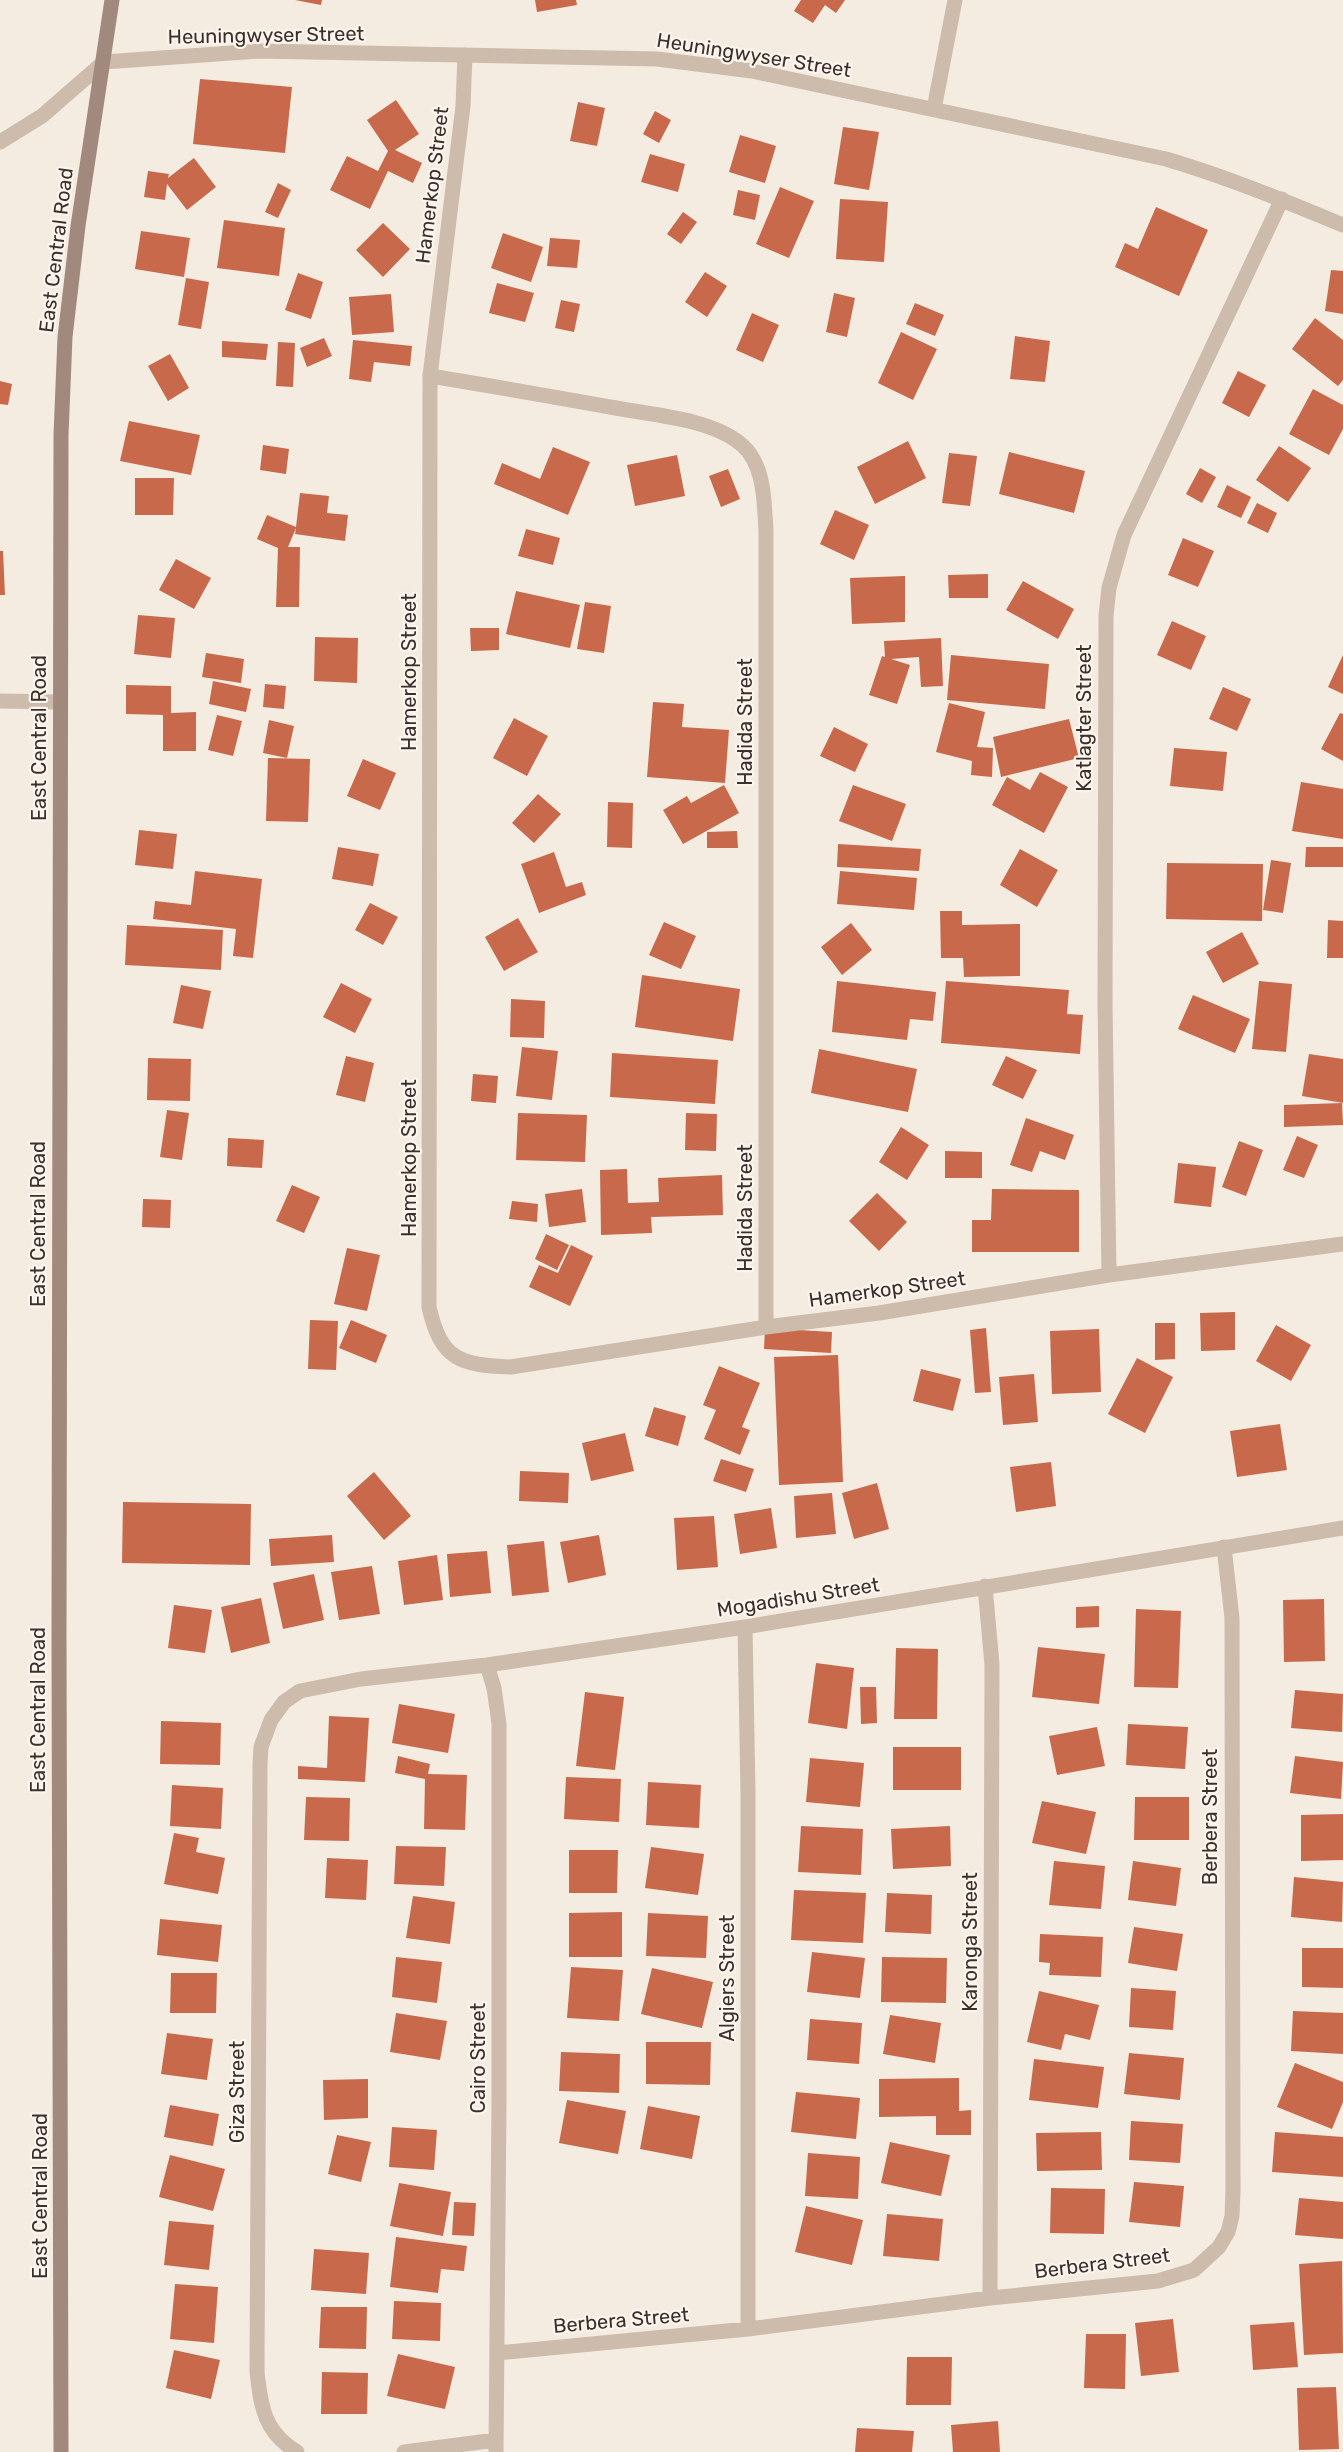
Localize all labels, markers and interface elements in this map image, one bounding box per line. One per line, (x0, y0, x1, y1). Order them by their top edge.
street label: Heuningwyser Street (168, 21, 365, 49)
street label: Heuningwyser Street (655, 28, 853, 82)
street label: Hamerkop Street (410, 105, 454, 265)
street label: East Central Road (34, 166, 78, 334)
street label: Hamerkop Street (397, 593, 421, 751)
street label: Katlagter Street (1072, 644, 1096, 792)
street label: East Central Road (27, 655, 51, 821)
street label: Hadida Street (733, 658, 757, 786)
street label: Hamerkop Street (397, 1079, 421, 1237)
street label: East Central Road (26, 1141, 50, 1307)
street label: Hadida Street (733, 1144, 757, 1272)
street label: Hamerkop Street (807, 1266, 967, 1312)
street label: Mogadishu Street (715, 1572, 881, 1622)
street label: East Central Road (26, 1627, 50, 1793)
street label: Berbera Street (1198, 1749, 1222, 1885)
street label: Karonga Street (958, 1872, 982, 2012)
street label: Algiers Street (715, 1914, 739, 2041)
street label: Cairo Street (466, 2002, 490, 2113)
street label: Giza Street (225, 2041, 249, 2143)
street label: East Central Road (28, 2113, 52, 2279)
street label: Berbera Street (1033, 2243, 1171, 2283)
street label: Berbera Street (552, 2302, 690, 2338)

